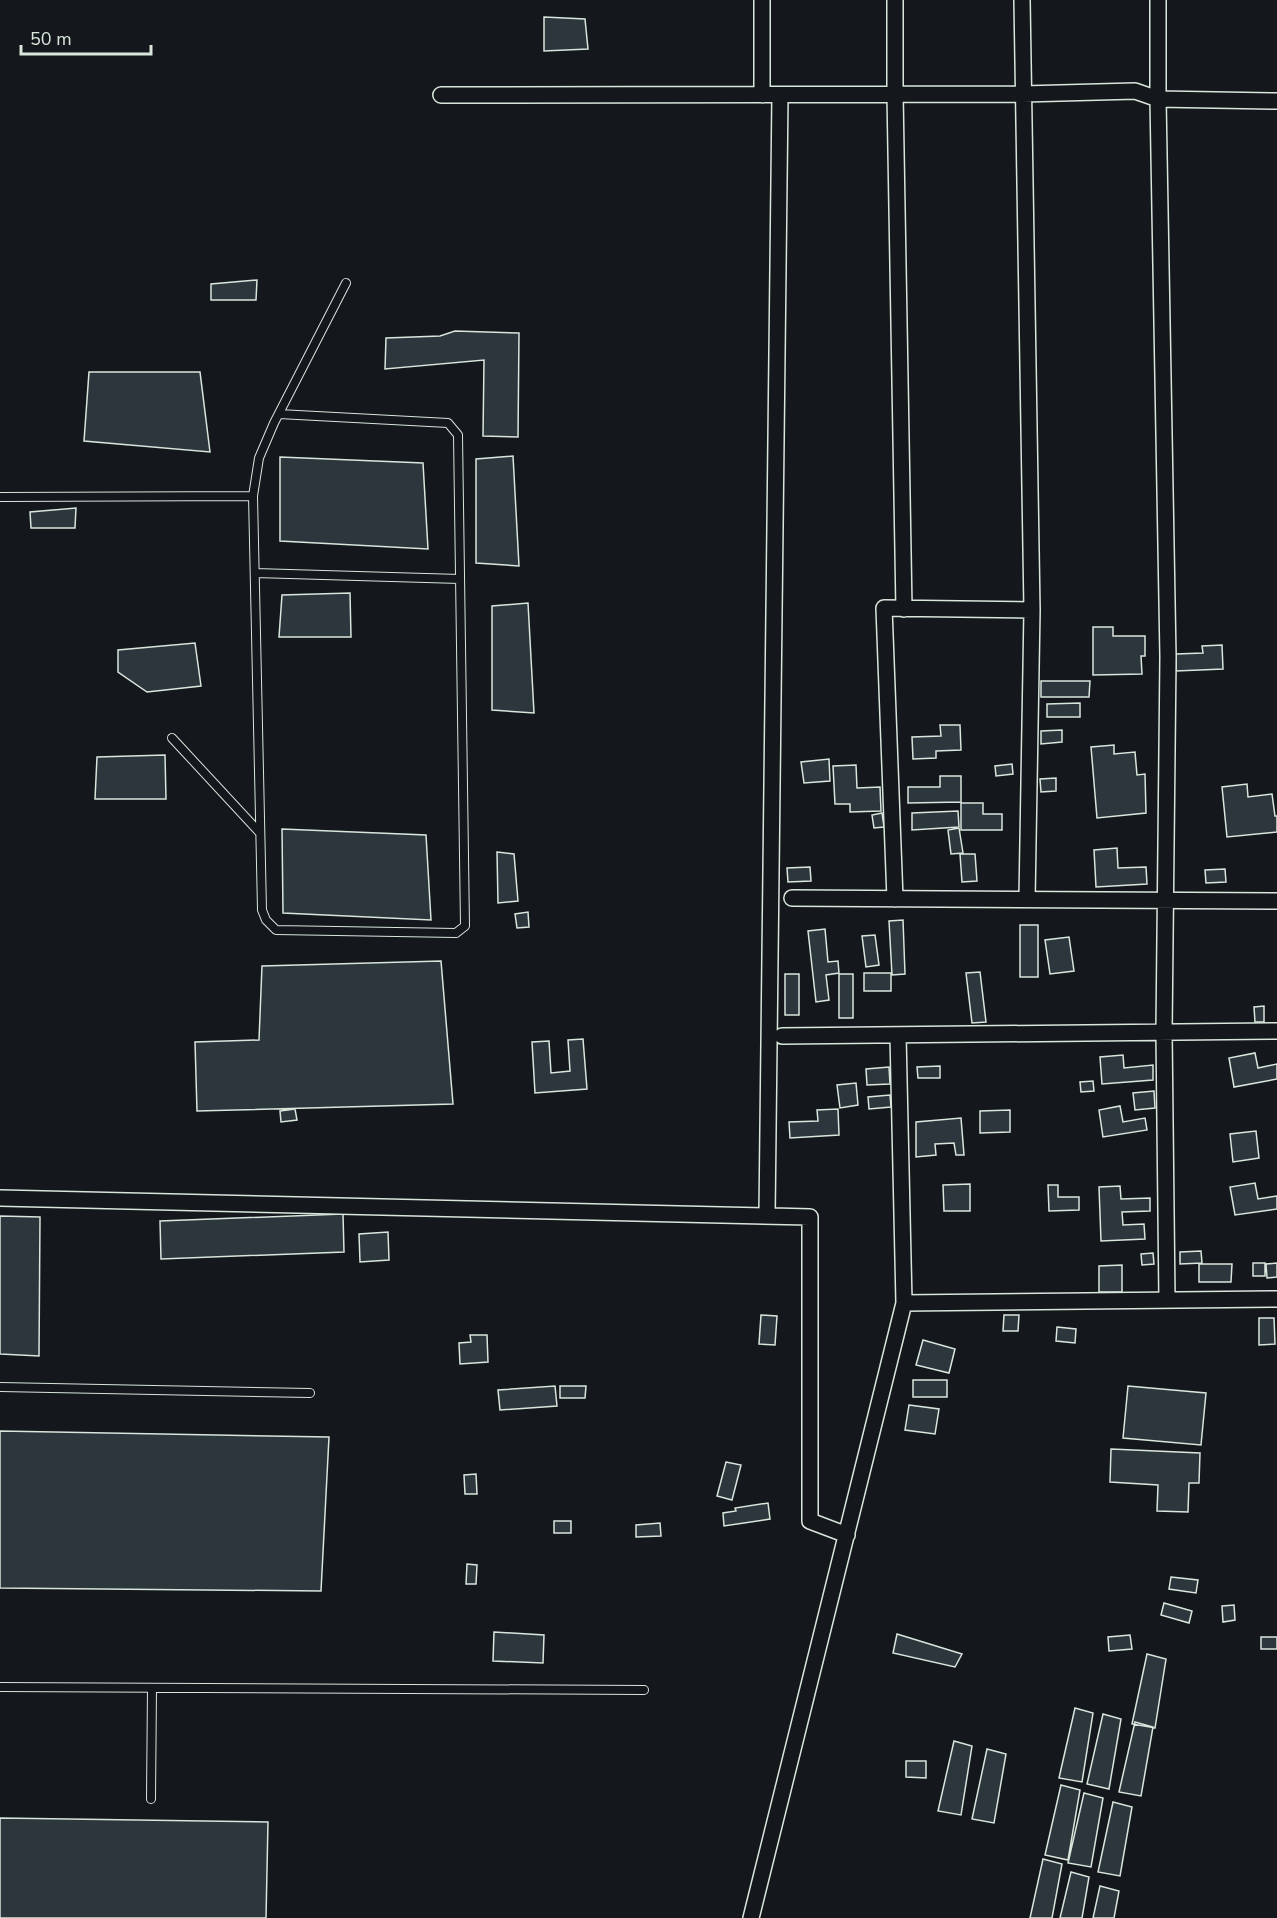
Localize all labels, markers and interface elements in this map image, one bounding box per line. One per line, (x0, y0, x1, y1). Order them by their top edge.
scale bar (21, 18, 152, 56)
text: 50 m (30, 27, 72, 51)

